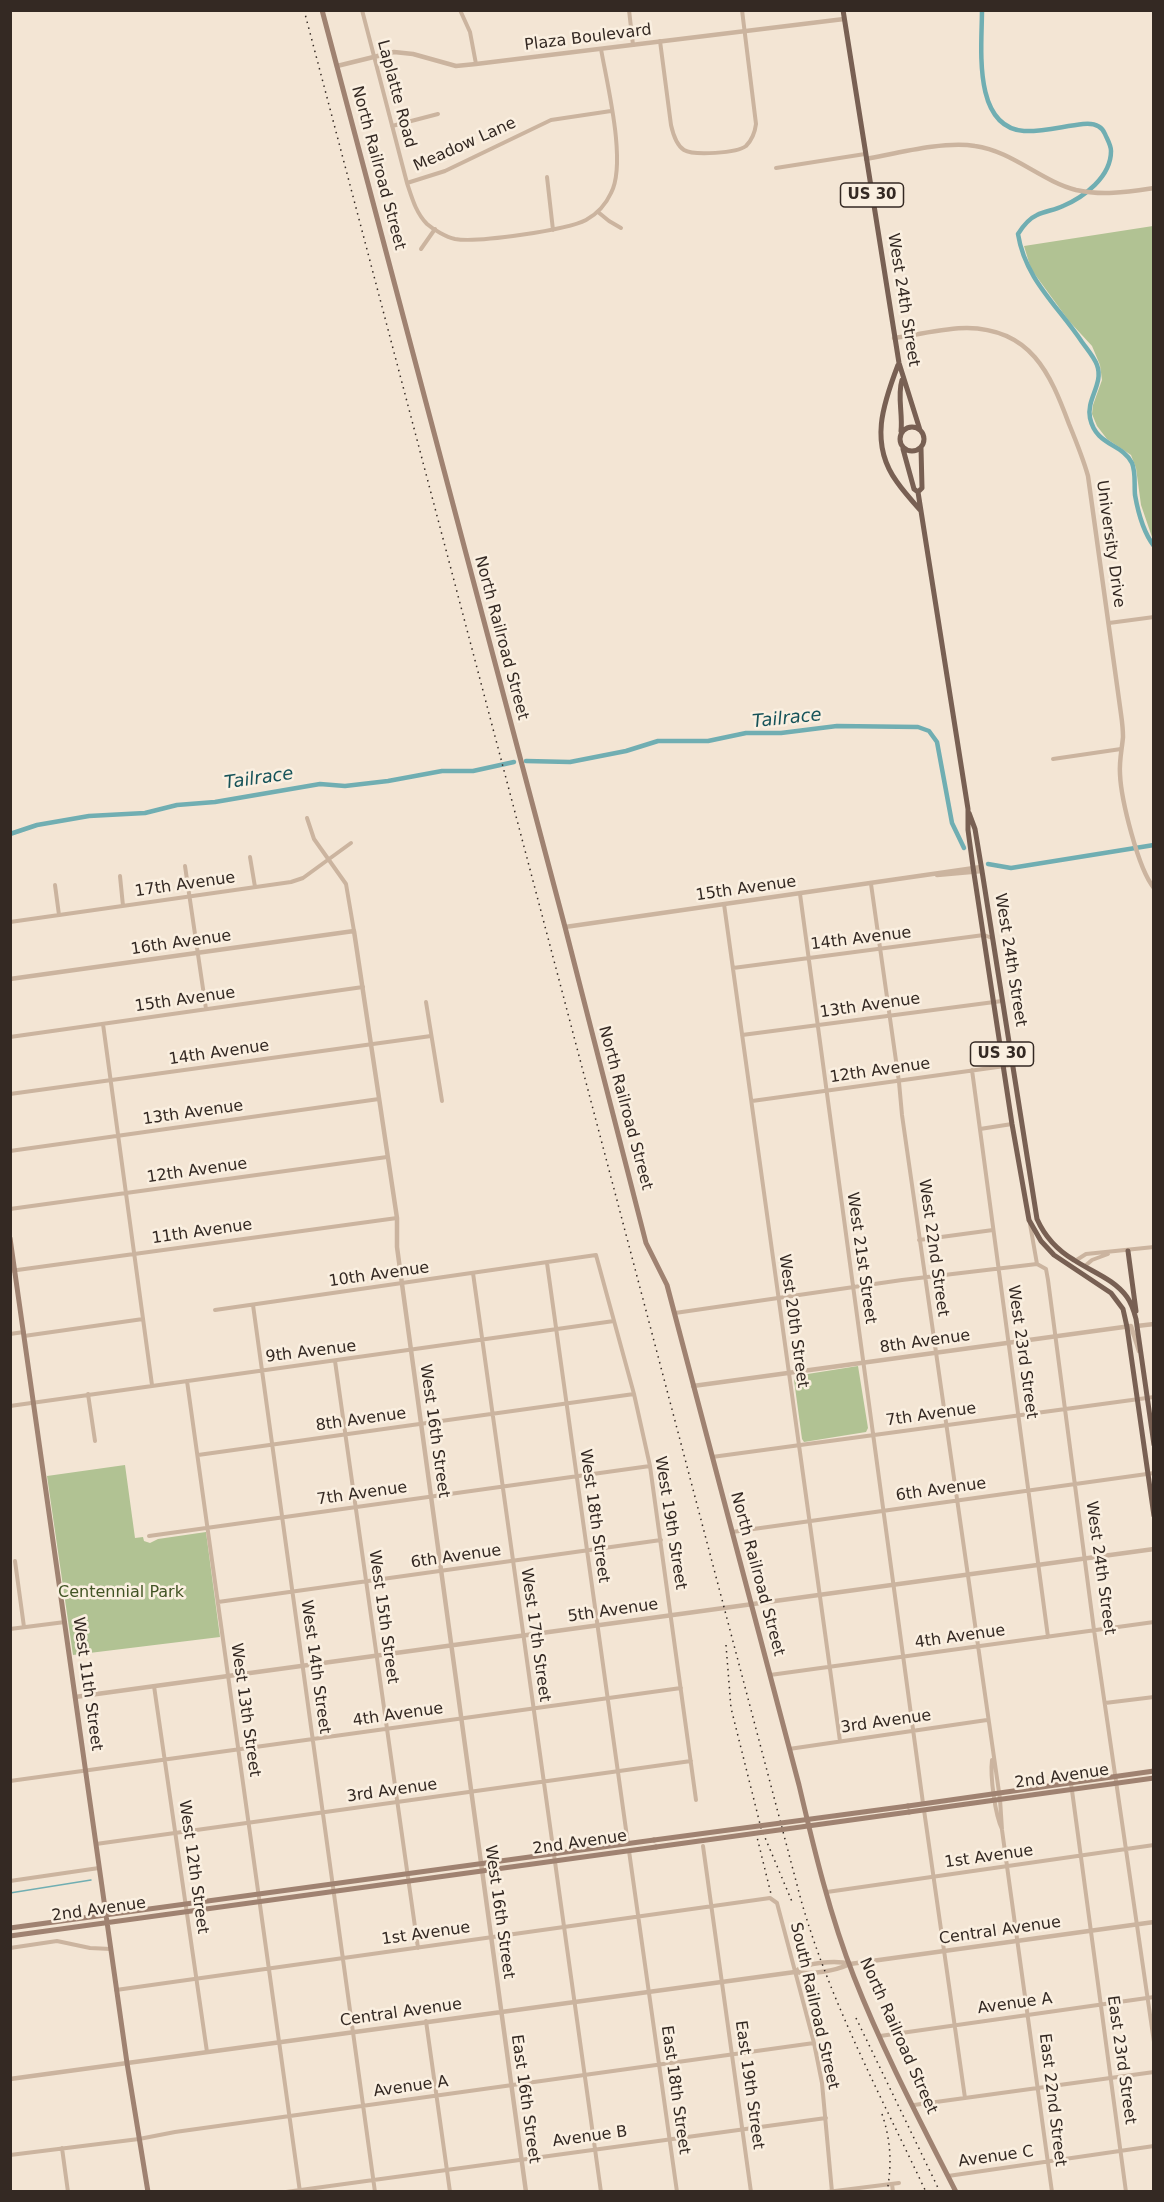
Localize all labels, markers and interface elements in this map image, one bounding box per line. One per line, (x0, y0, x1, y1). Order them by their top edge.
street label: Plaza Boulevard (523, 21, 653, 55)
street label: Laplatte Road (372, 38, 420, 150)
street label: North Railroad Street (347, 84, 409, 252)
street label: Meadow Lane (411, 114, 519, 176)
road number: US 30 (840, 183, 904, 207)
street label: West 24th Street (883, 232, 923, 368)
street label: University Drive (1092, 479, 1128, 609)
street label: North Railroad Street (470, 554, 532, 722)
water label: Tailrace (751, 705, 823, 733)
water label: Tailrace (223, 763, 295, 795)
street label: 17th Avenue (134, 868, 236, 902)
street label: 15th Avenue (695, 872, 797, 906)
street label: West 24th Street (990, 892, 1030, 1028)
street label: 14th Avenue (810, 923, 912, 955)
street label: 16th Avenue (130, 926, 232, 960)
street label: 15th Avenue (134, 983, 236, 1017)
street label: 13th Avenue (819, 989, 921, 1023)
street label: North Railroad Street (594, 1024, 656, 1192)
street label: 14th Avenue (168, 1036, 270, 1070)
road number: US 30 (970, 1042, 1034, 1066)
street label: 12th Avenue (829, 1054, 931, 1088)
street label: 13th Avenue (142, 1096, 244, 1130)
street label: 12th Avenue (146, 1154, 248, 1188)
street label: West 22nd Street (914, 1178, 952, 1318)
street label: West 21st Street (842, 1191, 880, 1325)
street label: 11th Avenue (151, 1215, 253, 1249)
street label: West 20th Street (774, 1253, 812, 1389)
street label: 10th Avenue (328, 1258, 430, 1292)
street label: West 23rd Street (1003, 1284, 1041, 1420)
street label: 8th Avenue (879, 1326, 971, 1358)
street label: 9th Avenue (265, 1337, 357, 1367)
street label: West 16th Street (415, 1363, 453, 1499)
street label: 7th Avenue (885, 1399, 977, 1431)
street label: 8th Avenue (315, 1404, 407, 1436)
street label: West 18th Street (575, 1448, 613, 1584)
street label: West 19th Street (650, 1455, 690, 1591)
street label: 6th Avenue (895, 1474, 987, 1506)
street label: 7th Avenue (316, 1478, 408, 1510)
street label: North Railroad Street (726, 1490, 788, 1658)
street label: West 24th Street (1081, 1500, 1119, 1636)
street label: 6th Avenue (410, 1541, 502, 1573)
street label: West 15th Street (364, 1549, 402, 1685)
street label: West 17th Street (516, 1567, 554, 1703)
park label: Centennial Park (58, 1583, 184, 1603)
street label: 5th Avenue (567, 1595, 659, 1627)
street label: West 14th Street (296, 1599, 334, 1735)
street label: West 11th Street (68, 1616, 106, 1752)
street label: 4th Avenue (914, 1621, 1006, 1653)
street label: West 13th Street (226, 1642, 264, 1778)
street label: 4th Avenue (352, 1699, 444, 1731)
street label: 3rd Avenue (840, 1706, 932, 1738)
street label: 2nd Avenue (1014, 1761, 1110, 1793)
street label: 3rd Avenue (346, 1775, 438, 1807)
street label: West 12th Street (174, 1799, 212, 1935)
street label: 2nd Avenue (532, 1827, 628, 1859)
street label: 1st Avenue (943, 1841, 1035, 1873)
street label: West 16th Street (480, 1844, 518, 1980)
street label: 2nd Avenue (51, 1894, 147, 1926)
street label: Central Avenue (938, 1913, 1062, 1949)
street label: 1st Avenue (380, 1918, 472, 1950)
street label: South Railroad Street (785, 1921, 843, 2091)
street label: North Railroad Street (855, 1955, 941, 2117)
street label: Avenue A (976, 1989, 1054, 2019)
street label: East 23rd Street (1102, 1994, 1140, 2126)
street label: Central Avenue (339, 1995, 463, 2031)
street label: East 19th Street (730, 2019, 768, 2151)
street label: East 18th Street (656, 2024, 694, 2156)
street label: East 22nd Street (1034, 2032, 1070, 2168)
street label: East 16th Street (506, 2033, 544, 2165)
street label: Avenue A (372, 2072, 450, 2102)
street label: Avenue B (551, 2122, 629, 2152)
street label: Avenue C (957, 2142, 1035, 2172)

